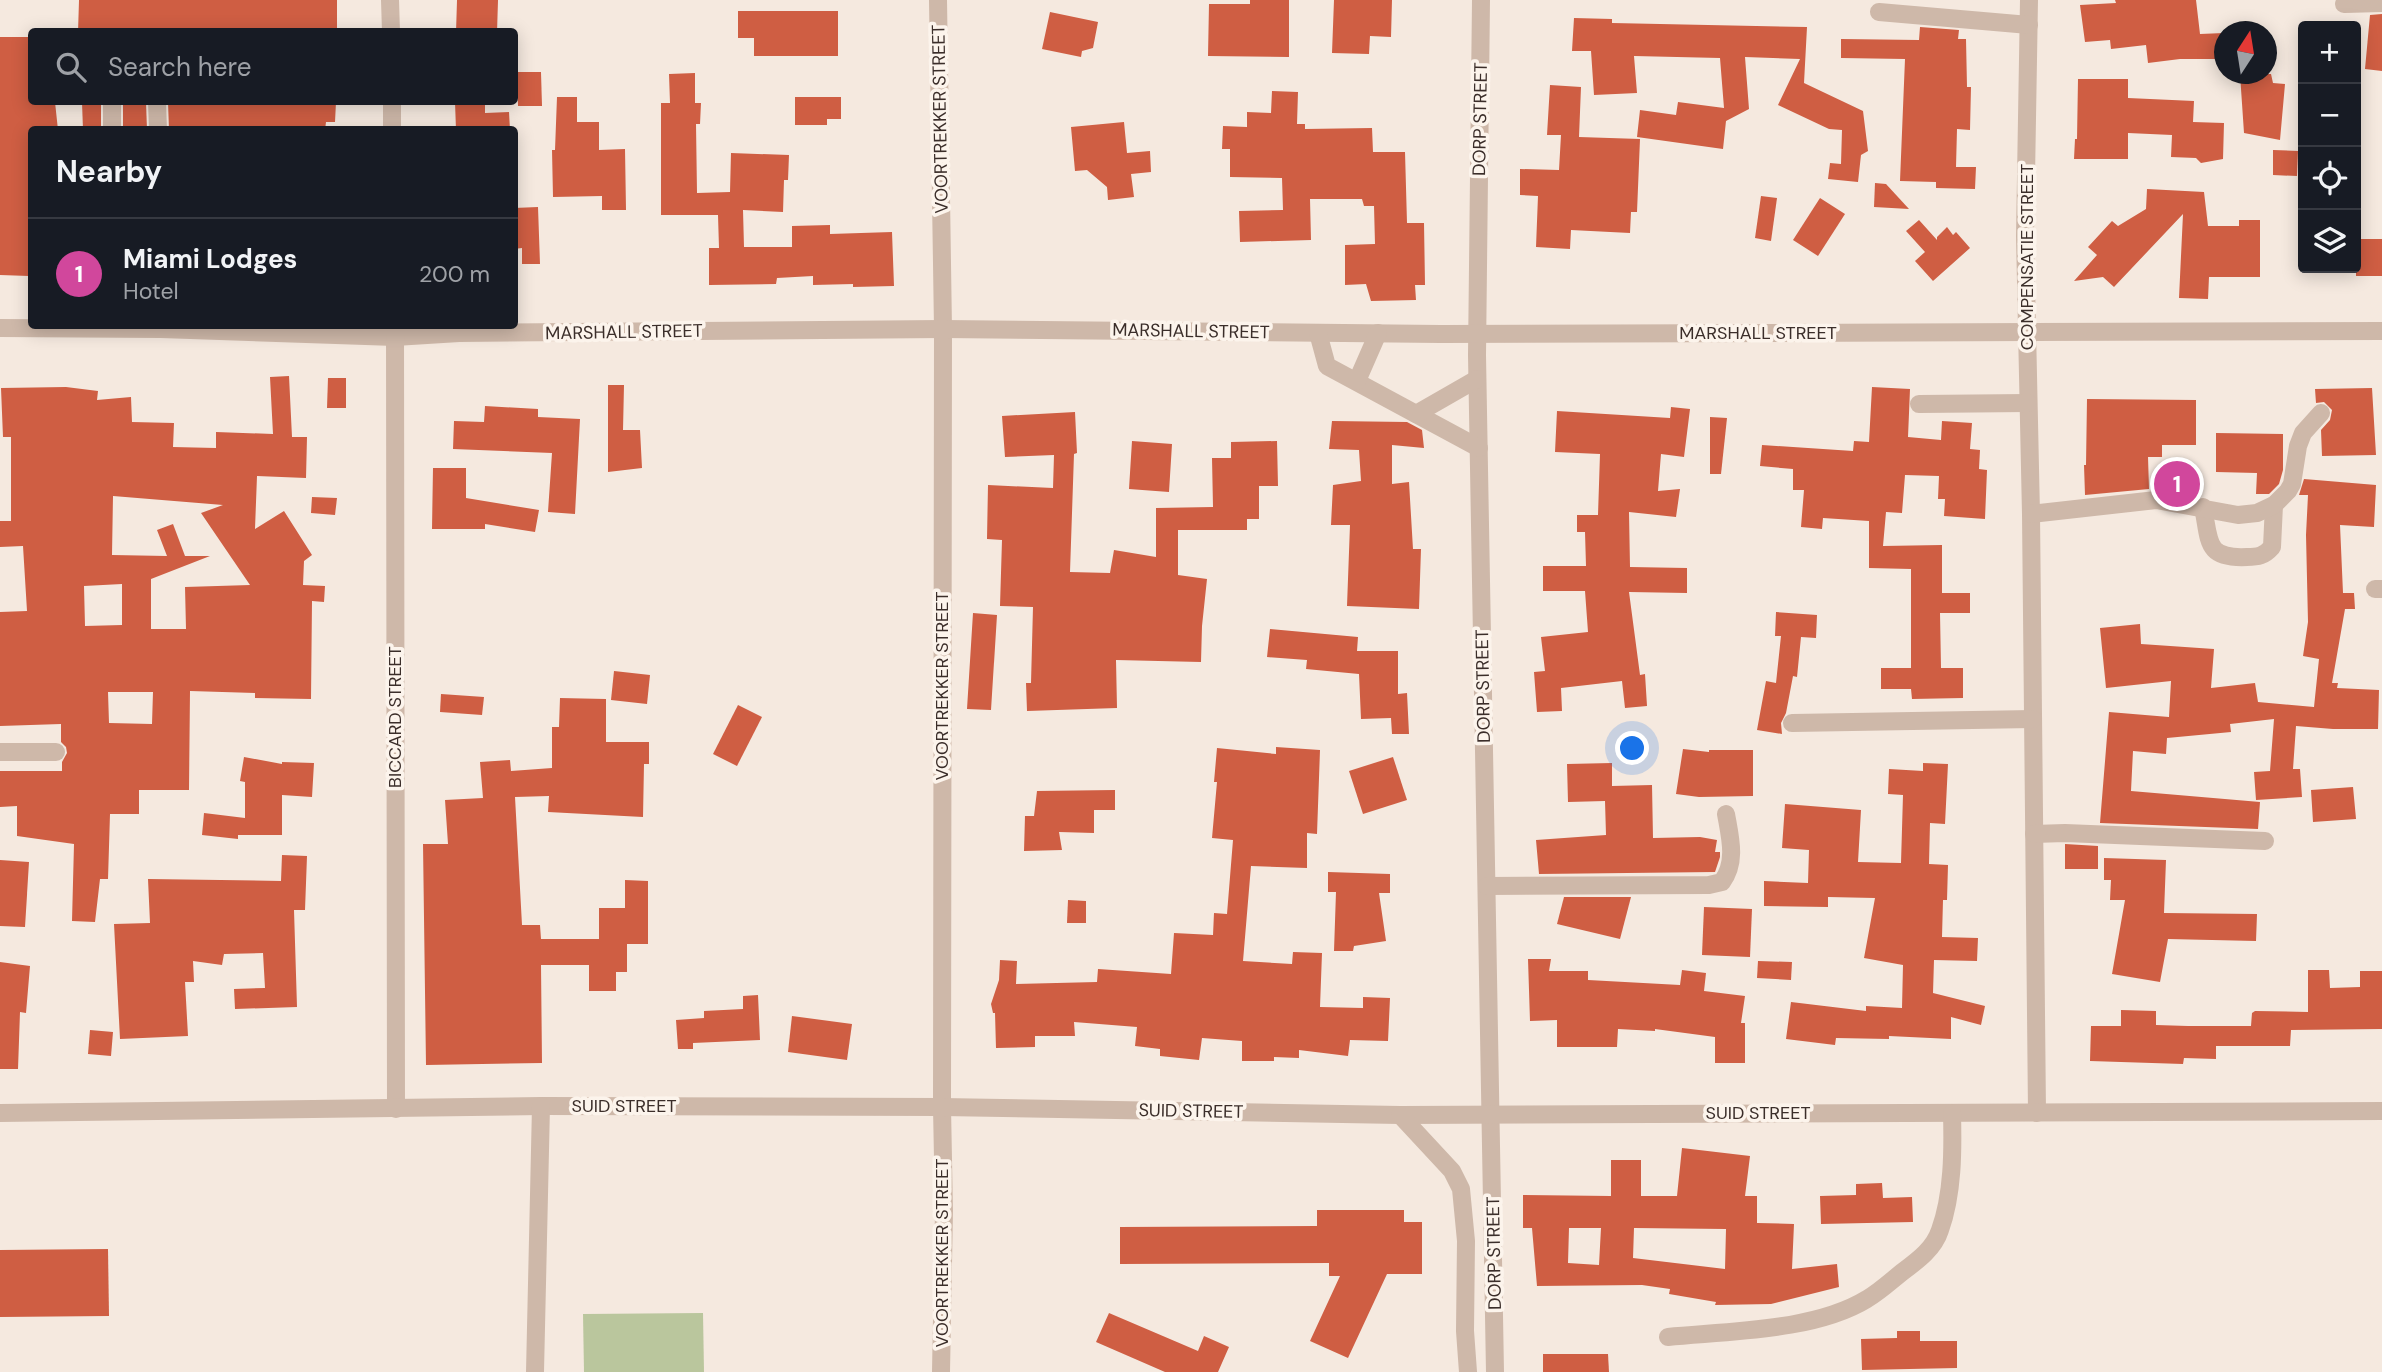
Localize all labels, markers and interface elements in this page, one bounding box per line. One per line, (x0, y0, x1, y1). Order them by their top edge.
north arrow (2214, 21, 2277, 84)
map controls (2298, 21, 2361, 273)
button: + (2298, 21, 2361, 84)
street label: VOORTREKKER STREET (926, 24, 954, 214)
search box (28, 28, 518, 105)
icon: search (52, 48, 90, 86)
text: Search here (108, 50, 251, 84)
street label: DORP STREET (1467, 62, 1493, 176)
button: − (2298, 84, 2361, 147)
button: locate (2298, 147, 2361, 210)
text: Nearby (56, 152, 162, 191)
street label: COMPENSATIE STREET (2015, 164, 2039, 350)
button: layers (2298, 210, 2361, 273)
text: Miami Lodges (123, 242, 297, 276)
text: 1 (75, 259, 83, 289)
text: 200 m (419, 259, 490, 289)
text: Hotel (123, 276, 179, 306)
street label: MARSHALL STREET (1112, 318, 1270, 344)
street label: MARSHALL STREET (545, 319, 703, 345)
street label: MARSHALL STREET (1679, 321, 1837, 345)
pin: 1 (2154, 458, 2200, 510)
street label: VOORTREKKER STREET (930, 591, 954, 781)
street label: DORP STREET (1470, 629, 1496, 743)
street label: BICCARD STREET (383, 646, 407, 788)
your location (1615, 731, 1649, 765)
street label: SUID STREET (572, 1094, 676, 1118)
street label: SUID STREET (1138, 1098, 1244, 1124)
street label: SUID STREET (1706, 1101, 1810, 1125)
street label: VOORTREKKER STREET (930, 1158, 954, 1348)
street label: DORP STREET (1481, 1196, 1507, 1310)

